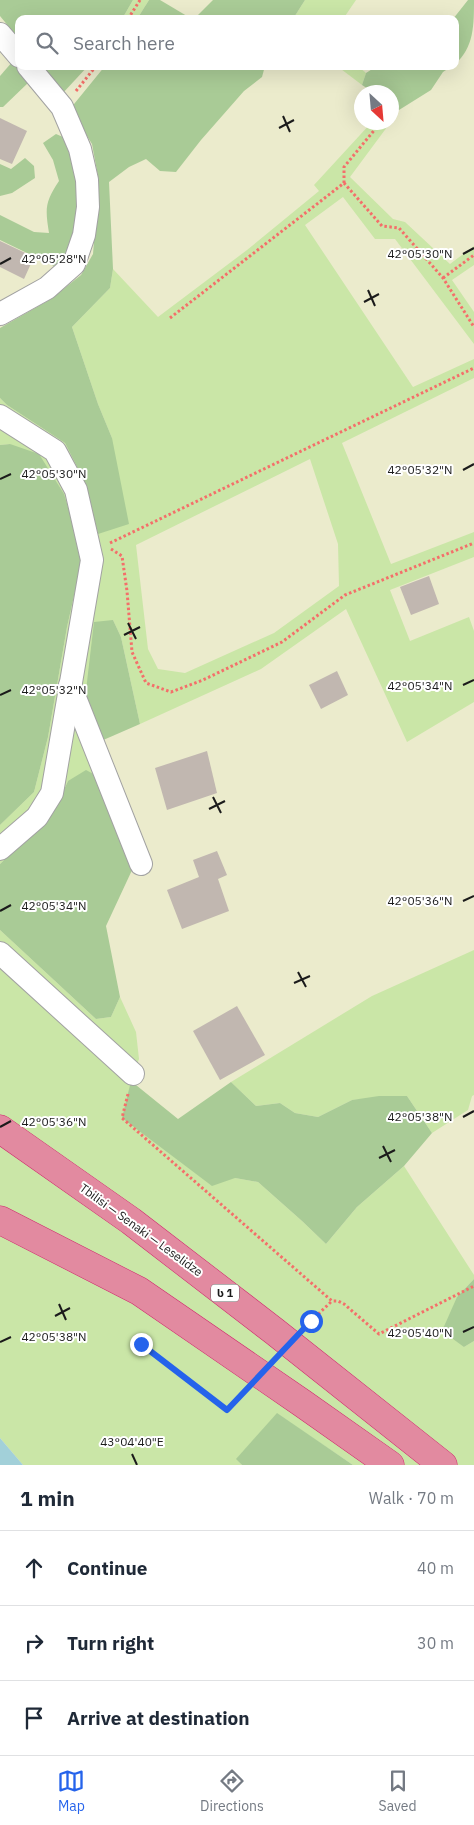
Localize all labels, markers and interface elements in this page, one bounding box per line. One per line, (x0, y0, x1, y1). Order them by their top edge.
search box (15, 15, 459, 70)
icon: search (33, 29, 61, 57)
text: Search here (73, 31, 175, 55)
north arrow (354, 85, 399, 130)
text: 42°05'30"N (387, 246, 453, 261)
text: 42°05'28"N (21, 251, 87, 266)
text: 42°05'32"N (387, 462, 453, 477)
text: 42°05'30"N (21, 466, 87, 481)
text: 42°05'34"N (387, 678, 453, 693)
text: 42°05'32"N (21, 682, 87, 697)
text: 42°05'36"N (387, 893, 453, 908)
text: 42°05'34"N (21, 898, 87, 913)
text: 42°05'38"N (387, 1109, 453, 1124)
text: 42°05'36"N (21, 1114, 87, 1129)
street label: Tbilisi — Senaki — Leselidze (77, 1180, 206, 1279)
road number: ს 1 (211, 1285, 239, 1302)
route start (300, 1310, 323, 1333)
text: 42°05'40"N (387, 1325, 453, 1340)
text: 42°05'38"N (21, 1329, 87, 1344)
route end (130, 1333, 153, 1356)
text: 43°04'40"E (100, 1434, 164, 1449)
text: 1 min (20, 1484, 75, 1512)
text: Walk · 70 m (369, 1488, 454, 1508)
icon: ahead (20, 1554, 48, 1582)
text: Continue (67, 1556, 147, 1580)
text: 40 m (417, 1558, 454, 1578)
icon: right (20, 1629, 48, 1657)
text: Turn right (67, 1631, 154, 1655)
text: 30 m (417, 1633, 454, 1653)
icon: arrive (20, 1704, 48, 1732)
text: Arrive at destination (67, 1706, 250, 1730)
tab: Map (57, 1767, 85, 1815)
tab: Directions (200, 1767, 264, 1815)
tab: Saved (379, 1767, 417, 1815)

